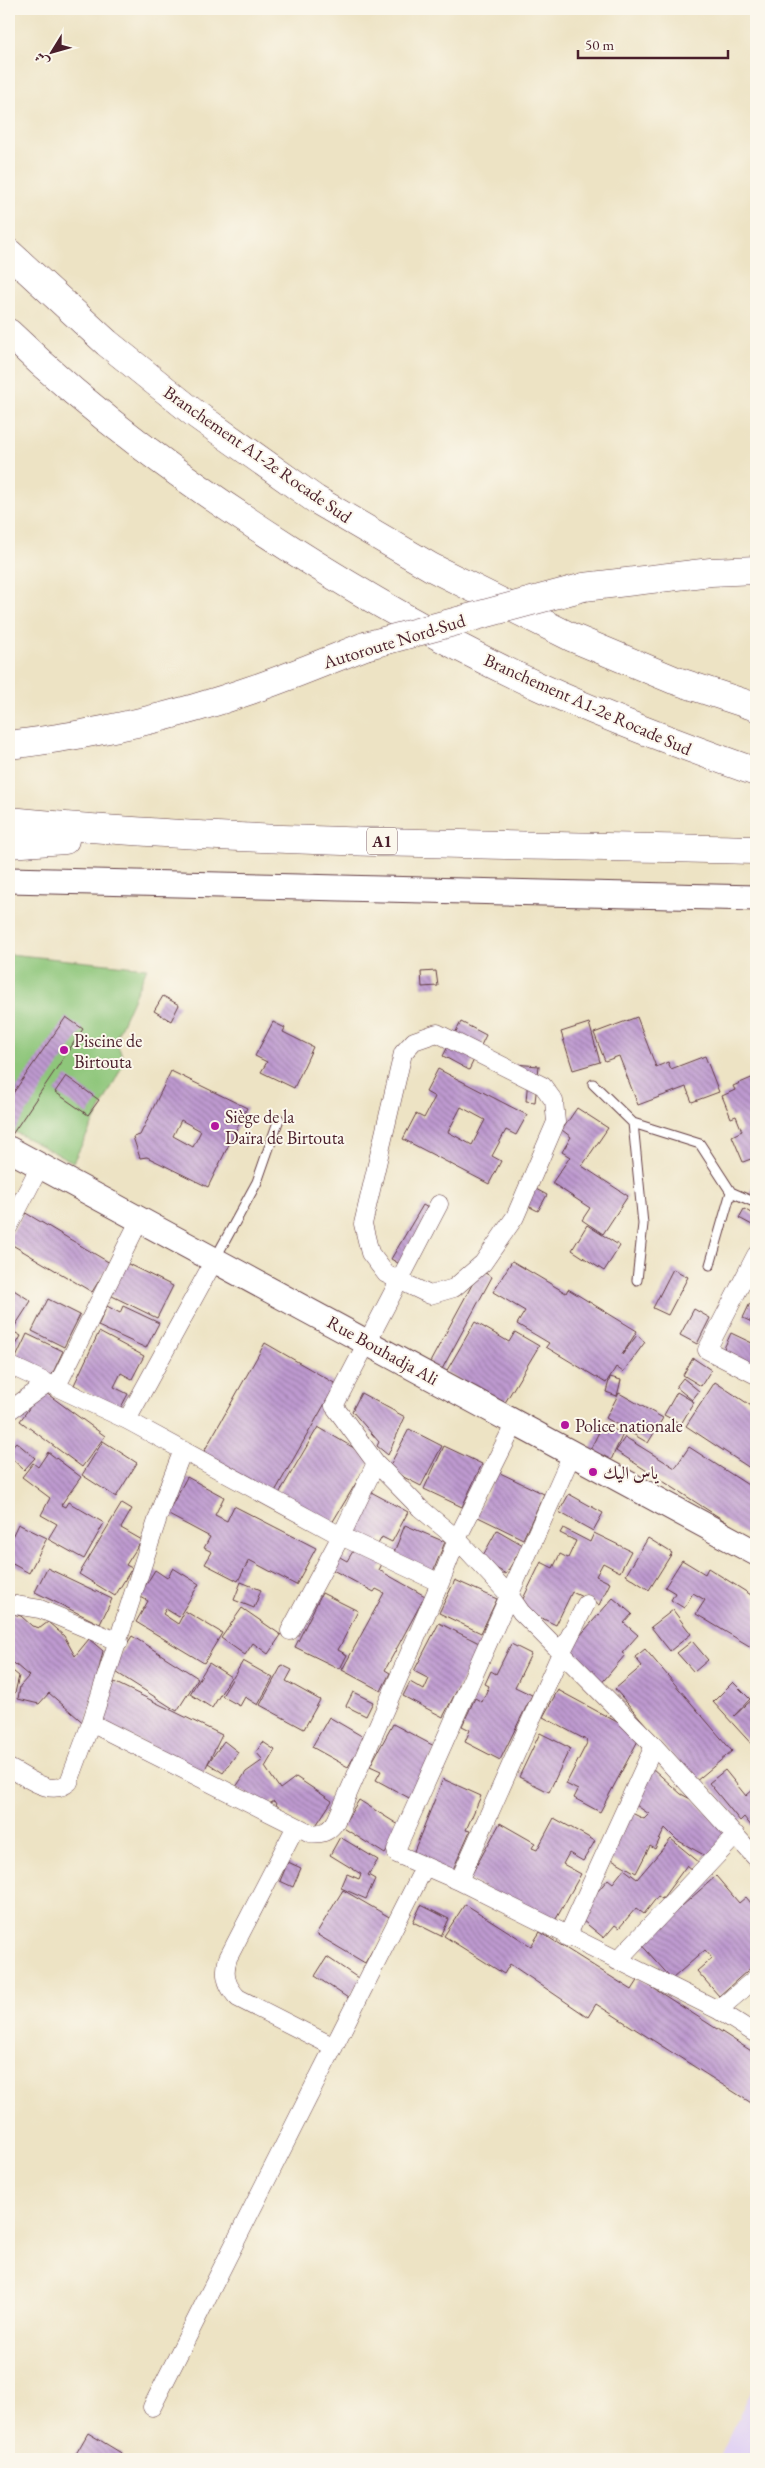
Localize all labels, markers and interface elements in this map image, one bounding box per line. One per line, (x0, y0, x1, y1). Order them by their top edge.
north arrow (28, 28, 78, 78)
scale bar (578, 28, 728, 60)
text: 50 m (585, 35, 614, 54)
text: ش (30, 49, 53, 71)
street label: Branchement A1-2e Rocade Sud (159, 380, 357, 528)
street label: Autoroute Nord-Sud (319, 608, 469, 674)
street label: Branchement A1-2e Rocade Sud (481, 648, 696, 761)
road number: A1 (367, 828, 397, 854)
place label: Piscine de Birtouta (74, 1029, 142, 1073)
marker: Piscine de Birtouta (58, 1044, 70, 1056)
place label: Siège de la Daïra de Birtouta (225, 1105, 345, 1149)
marker: Siège de la Daïra de Birtouta (209, 1120, 221, 1132)
street label: Rue Bouhadja Ali (323, 1310, 443, 1390)
place label: Police nationale (575, 1414, 683, 1437)
marker: Police nationale (559, 1419, 571, 1431)
place label: ياس اليك (603, 1461, 660, 1484)
marker: ياس اليك (587, 1466, 599, 1478)

